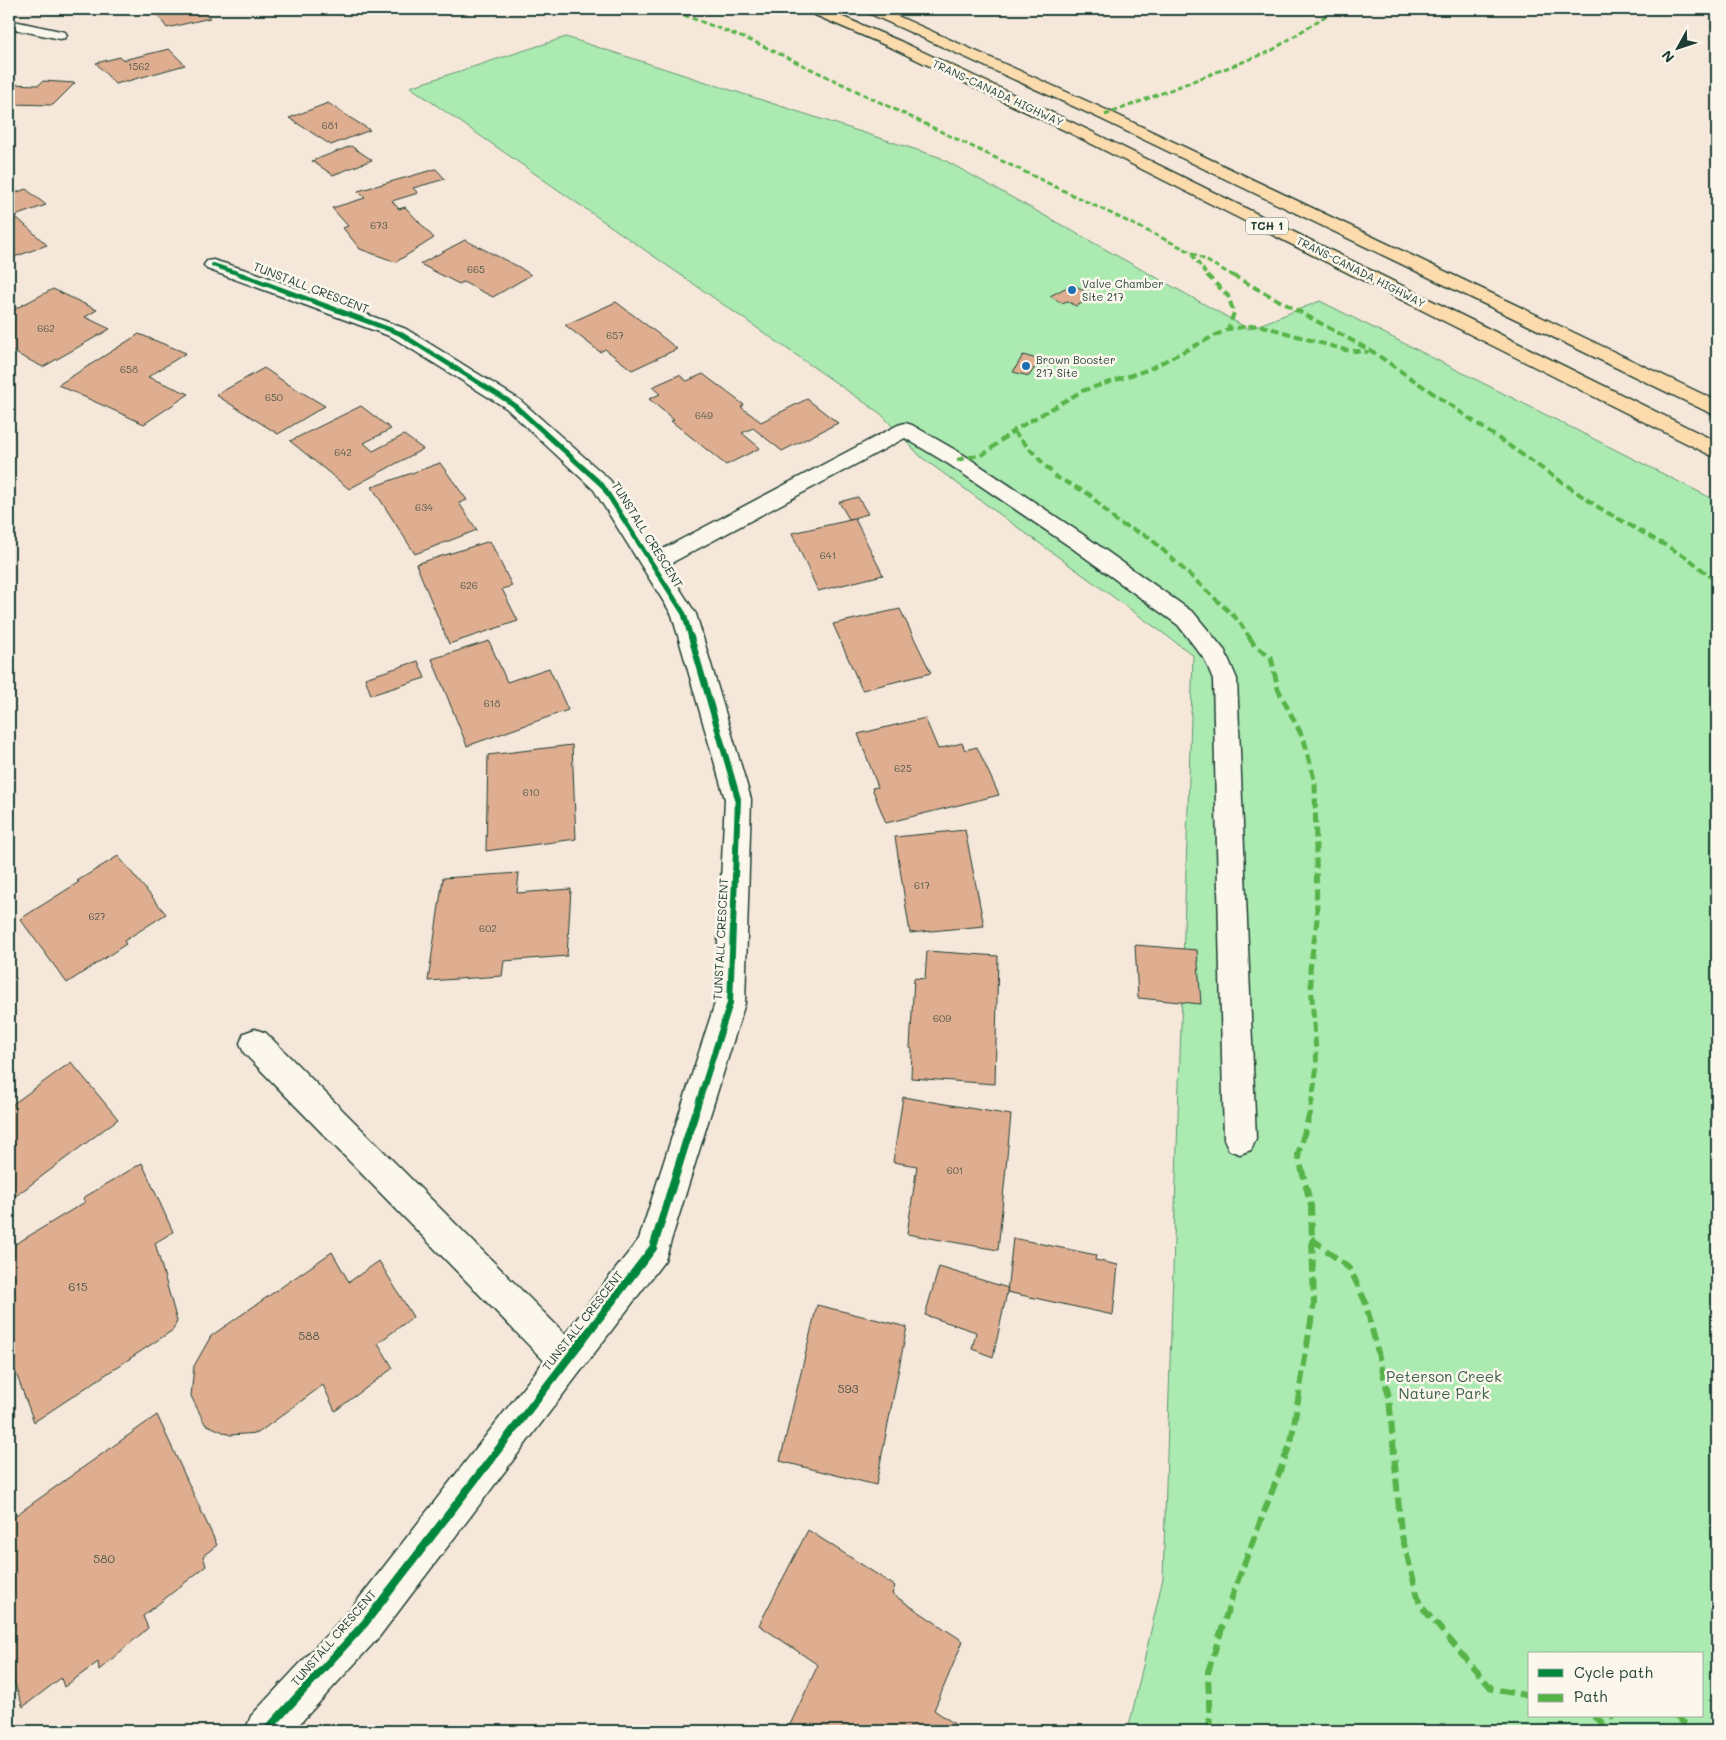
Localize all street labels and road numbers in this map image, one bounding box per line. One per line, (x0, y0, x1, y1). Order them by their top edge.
street label: TRANS-CANADA HIGHWAY (930, 56, 1066, 130)
road number: TCH 1 (1246, 218, 1288, 235)
street label: TRANS-CANADA HIGHWAY (1294, 232, 1428, 311)
street label: TUNSTALL CRESCENT (251, 258, 372, 317)
street label: TUNSTALL CRESCENT (609, 478, 687, 591)
street label: TUNSTALL CRESCENT (709, 877, 731, 1001)
street label: TUNSTALL CRESCENT (538, 1267, 626, 1374)
street label: TUNSTALL CRESCENT (287, 1586, 380, 1689)

